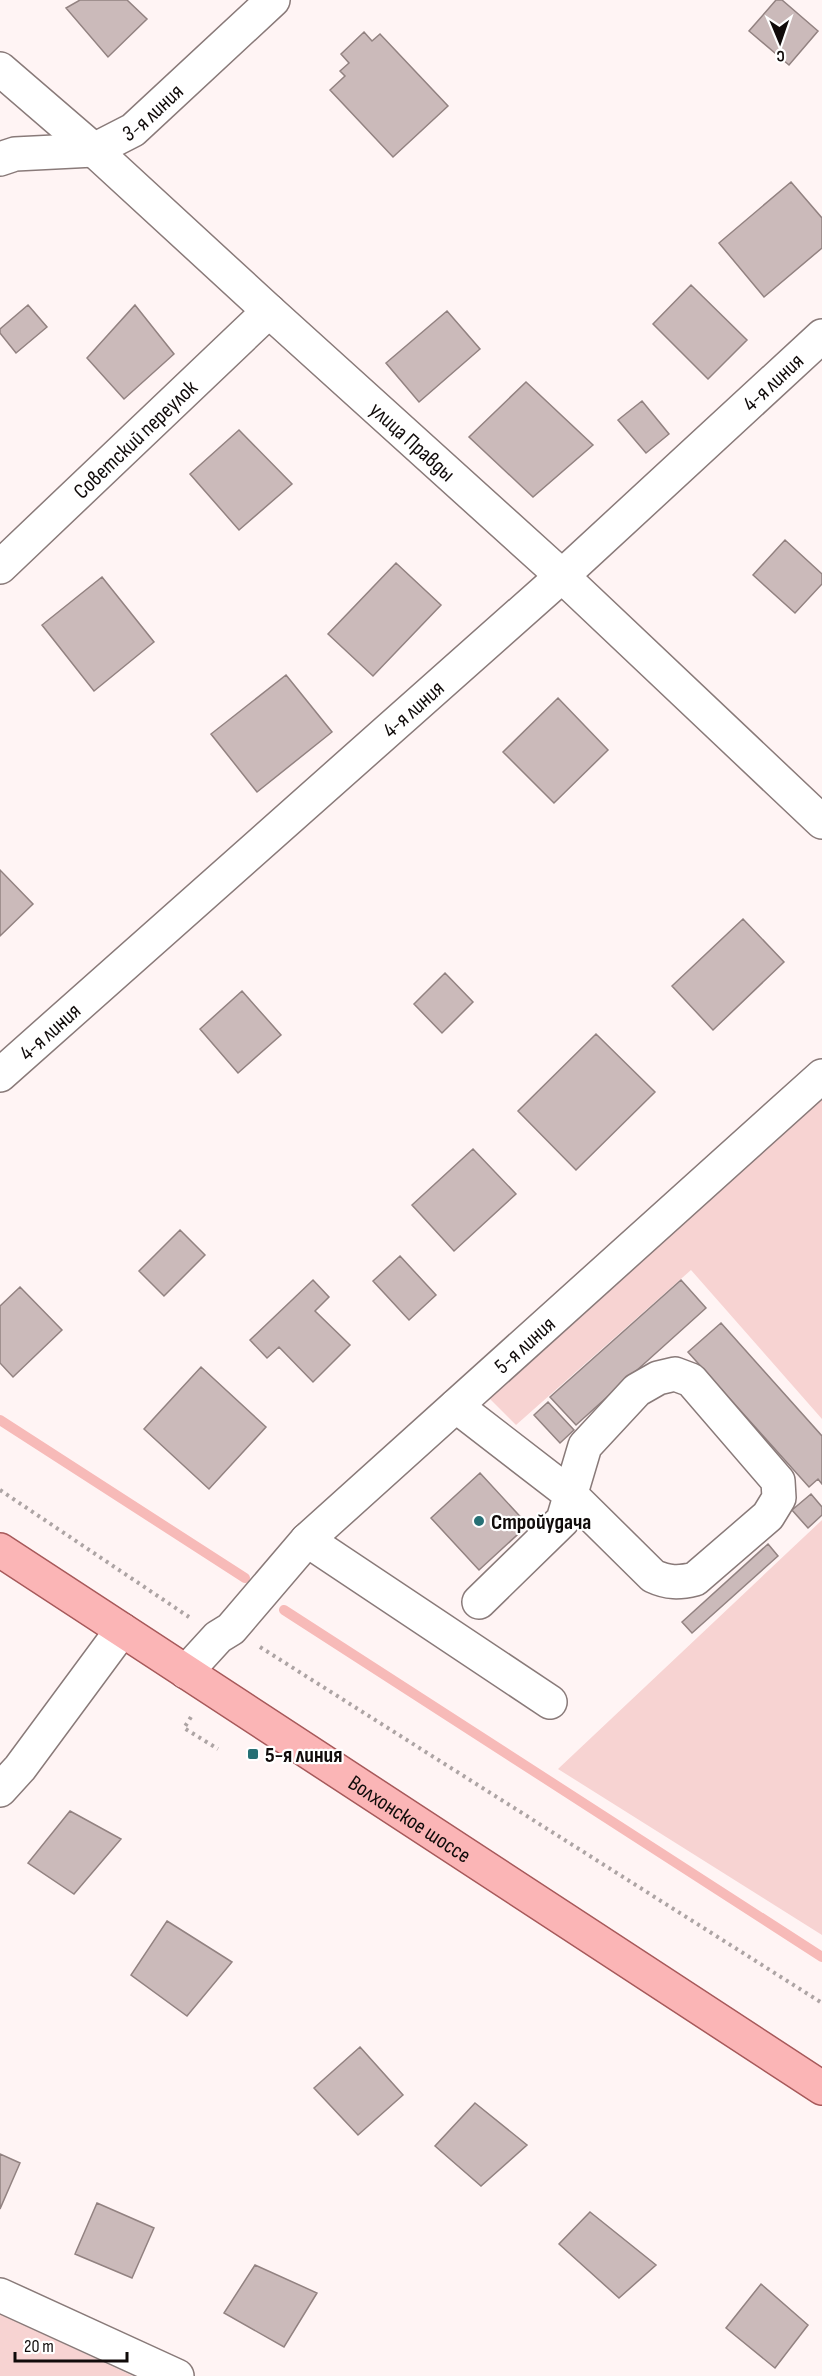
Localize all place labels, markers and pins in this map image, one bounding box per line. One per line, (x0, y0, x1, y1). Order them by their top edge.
place label: Стройудача (491, 1509, 591, 1536)
marker: Стройудача (472, 1514, 486, 1528)
place label: 5-я линия (265, 1742, 342, 1769)
marker: 5-я линия (246, 1747, 260, 1761)

